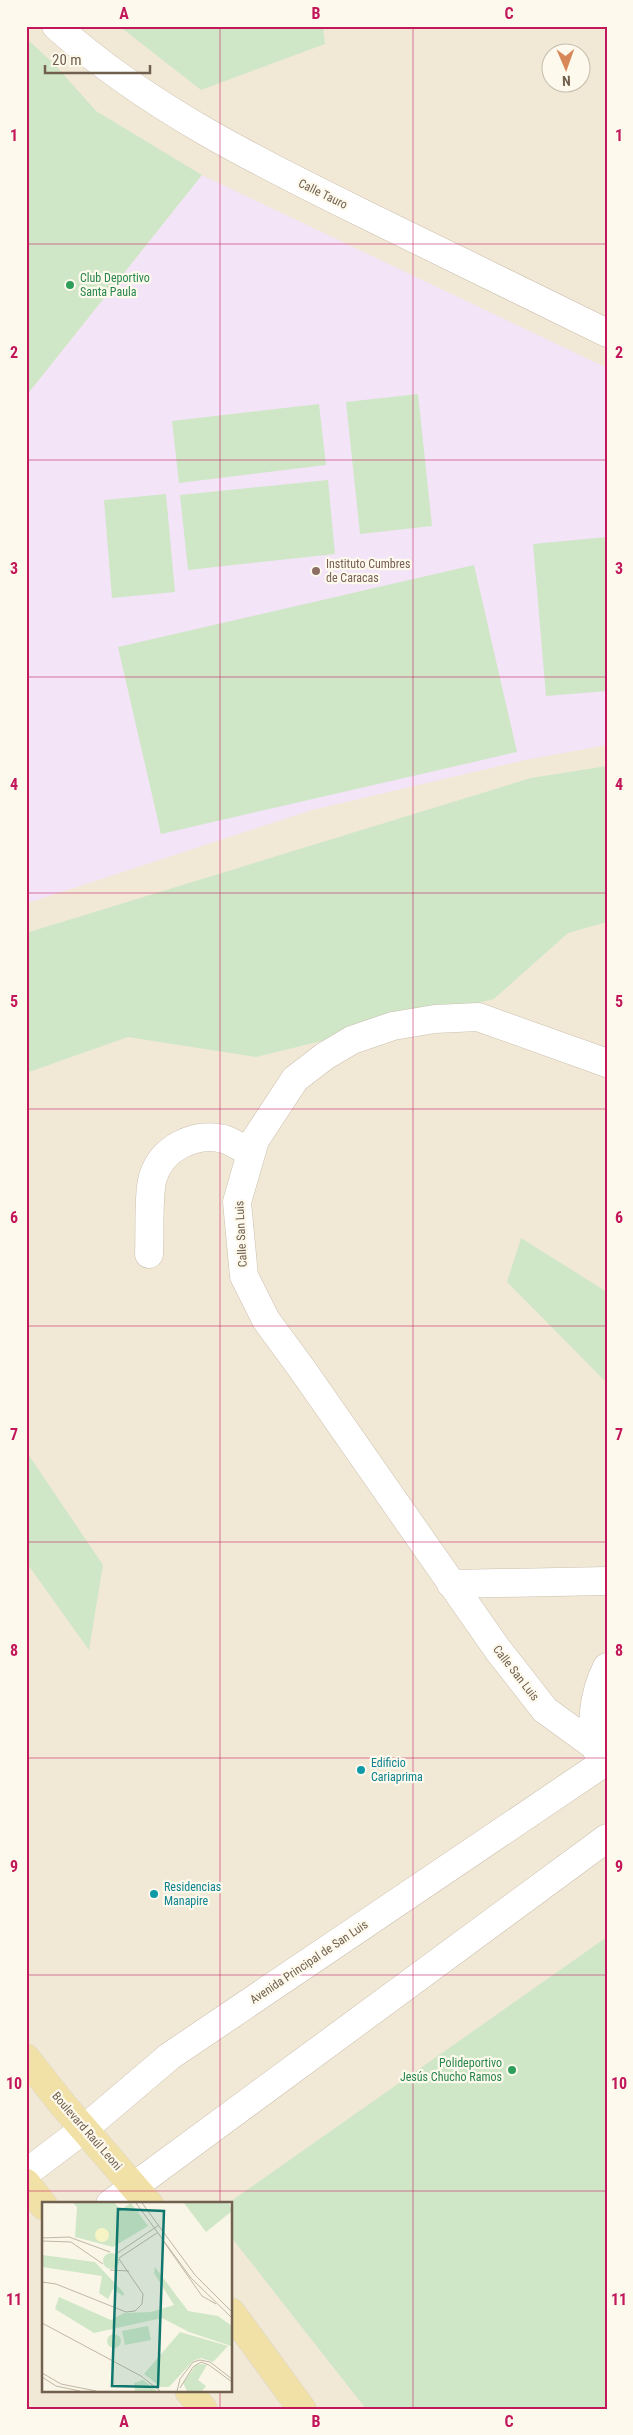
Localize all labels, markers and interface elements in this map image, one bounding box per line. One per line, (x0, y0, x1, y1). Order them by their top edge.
text: A (119, 4, 129, 23)
text: B (312, 4, 321, 23)
text: C (504, 4, 514, 23)
scale bar (45, 42, 150, 74)
north arrow (540, 42, 590, 92)
text: 20 m (52, 51, 82, 69)
text: N (562, 73, 571, 89)
text: 1 (10, 126, 18, 145)
text: 1 (615, 126, 623, 145)
street label: Calle Tauro (296, 176, 350, 212)
place label: Club Deportivo Santa Paula (80, 271, 150, 299)
marker: Club Deportivo Santa Paula (64, 279, 76, 291)
text: 2 (10, 343, 18, 362)
text: 2 (615, 343, 623, 362)
place label: Instituto Cumbres de Caracas (326, 557, 410, 585)
text: 3 (10, 559, 18, 578)
text: 3 (615, 559, 623, 578)
marker: Instituto Cumbres de Caracas (310, 565, 322, 577)
text: 4 (10, 775, 18, 794)
text: 4 (615, 775, 623, 794)
text: 5 (10, 992, 18, 1011)
text: 5 (615, 992, 623, 1011)
street label: Calle San Luis (232, 1200, 250, 1268)
text: 6 (10, 1208, 18, 1227)
text: 6 (615, 1208, 623, 1227)
text: 7 (10, 1425, 18, 1444)
text: 7 (615, 1425, 623, 1444)
text: 8 (10, 1641, 18, 1660)
text: 8 (615, 1641, 623, 1660)
street label: Calle San Luis (490, 1643, 542, 1703)
place label: Edificio Cariaprima (371, 1756, 423, 1784)
marker: Edificio Cariaprima (355, 1764, 367, 1776)
text: 9 (10, 1857, 18, 1876)
text: 9 (615, 1857, 623, 1876)
place label: Residencias Manapire (164, 1880, 221, 1908)
marker: Residencias Manapire (148, 1888, 160, 1900)
street label: Avenida Principal de San Luis (247, 1917, 371, 2007)
place label: Polideportivo Jesús Chucho Ramos (400, 2056, 502, 2084)
marker: Polideportivo Jesús Chucho Ramos (506, 2064, 518, 2076)
text: 10 (6, 2074, 22, 2093)
text: 10 (611, 2074, 627, 2093)
street label: Boulevard Raúl Leoni (49, 2089, 125, 2173)
inset map (42, 2202, 232, 2392)
text: 11 (6, 2290, 22, 2309)
text: 11 (611, 2290, 627, 2309)
text: A (119, 2412, 129, 2431)
text: B (312, 2412, 321, 2431)
text: C (504, 2412, 514, 2431)

